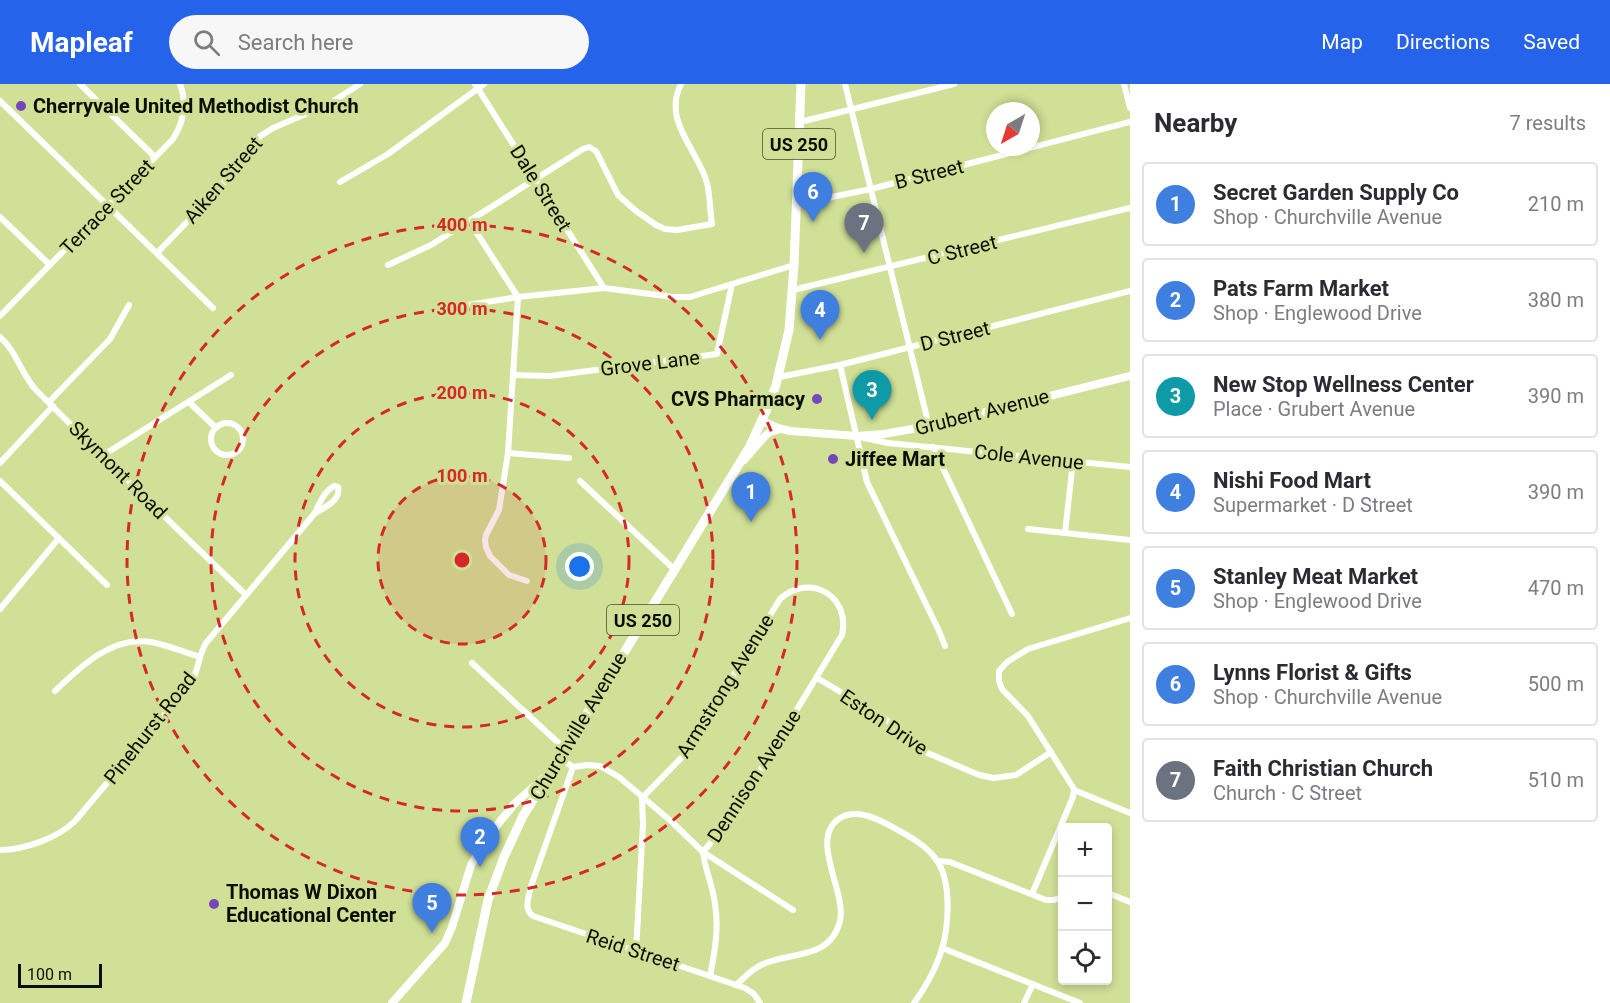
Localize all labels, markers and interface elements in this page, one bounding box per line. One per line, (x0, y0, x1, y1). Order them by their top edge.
search box (169, 15, 589, 69)
text: Mapleaf (30, 26, 133, 59)
icon: search (190, 26, 223, 59)
text: Search here (238, 30, 354, 55)
text: Map (1321, 30, 1363, 54)
text: Directions (1396, 30, 1490, 54)
text: Saved (1523, 30, 1580, 54)
place label: Cherryvale United Methodist Church (33, 94, 359, 118)
marker: Cherryvale United Methodist Church (14, 99, 28, 113)
north arrow (986, 102, 1040, 156)
text: Nearby (1154, 108, 1237, 138)
text: 7 results (1510, 111, 1586, 135)
road number: US 250 (763, 129, 835, 159)
street label: Aiken Street (179, 132, 267, 228)
street label: Dale Street (505, 140, 577, 236)
street label: Terrace Street (55, 154, 159, 260)
street label: B Street (892, 154, 966, 194)
pin: 6 (794, 172, 832, 222)
text: Secret Garden Supply Co (1213, 180, 1459, 205)
text: 1 (1170, 192, 1181, 216)
text: 210 m (1528, 192, 1584, 216)
pin: 7 (844, 204, 884, 253)
text: Shop · Churchville Avenue (1213, 205, 1442, 229)
text: 400 m (436, 214, 488, 235)
street label: C Street (925, 230, 999, 270)
text: Pats Farm Market (1213, 276, 1389, 301)
text: 2 (1170, 288, 1181, 312)
text: 380 m (1528, 288, 1584, 312)
pin: 4 (800, 290, 840, 340)
text: 300 m (436, 298, 488, 319)
text: Shop · Englewood Drive (1213, 301, 1422, 325)
street label: D Street (918, 316, 992, 356)
street label: Grove Lane (599, 345, 701, 381)
pin: 3 (852, 370, 892, 420)
text: New Stop Wellness Center (1213, 372, 1474, 397)
text: 200 m (436, 382, 488, 403)
street label: Grubert Avenue (912, 384, 1052, 440)
text: 3 (1170, 384, 1181, 408)
text: 390 m (1528, 384, 1584, 408)
place label: CVS Pharmacy (671, 387, 806, 411)
marker: CVS Pharmacy (810, 392, 824, 406)
text: Place · Grubert Avenue (1213, 397, 1415, 421)
street label: Skymont Road (64, 416, 172, 524)
street label: Cole Avenue (973, 439, 1085, 475)
place label: Jiffee Mart (845, 447, 945, 471)
marker: Jiffee Mart (826, 452, 840, 466)
text: 100 m (436, 465, 488, 486)
text: Nishi Food Mart (1213, 468, 1371, 493)
pin: 1 (732, 472, 771, 522)
text: 4 (1170, 480, 1181, 504)
text: 390 m (1528, 480, 1584, 504)
text: Supermarket · D Street (1213, 493, 1413, 517)
centre of rings (452, 550, 472, 570)
your location (565, 552, 594, 581)
text: Stanley Meat Market (1213, 564, 1418, 589)
text: 5 (1170, 576, 1181, 600)
text: 470 m (1528, 576, 1584, 600)
text: Shop · Englewood Drive (1213, 589, 1422, 613)
road number: US 250 (607, 605, 679, 635)
street label: Armstrong Avenue (671, 610, 779, 762)
street label: Churchville Avenue (524, 648, 632, 804)
text: Lynns Florist & Gifts (1213, 660, 1412, 685)
street label: Pinehurst Road (99, 667, 201, 789)
text: 6 (1170, 672, 1181, 696)
text: 500 m (1528, 672, 1584, 696)
street label: Eston Drive (836, 684, 932, 760)
text: Shop · Churchville Avenue (1213, 685, 1442, 709)
street label: Dennison Avenue (702, 705, 806, 847)
text: Faith Christian Church (1213, 756, 1433, 781)
text: 7 (1170, 768, 1181, 792)
text: 510 m (1528, 768, 1584, 792)
text: Church · C Street (1213, 781, 1362, 805)
pin: 2 (460, 818, 500, 867)
map controls (1058, 823, 1112, 985)
button: + (1058, 823, 1112, 877)
button: − (1058, 877, 1112, 931)
place label: Thomas W Dixon Educational Center (226, 880, 397, 927)
pin: 5 (412, 884, 452, 933)
marker: Thomas W Dixon Educational Center (207, 897, 221, 911)
street label: Reid Street (583, 924, 683, 976)
button: locate (1058, 931, 1112, 985)
scale bar (18, 961, 102, 988)
text: 100 m (27, 965, 72, 984)

